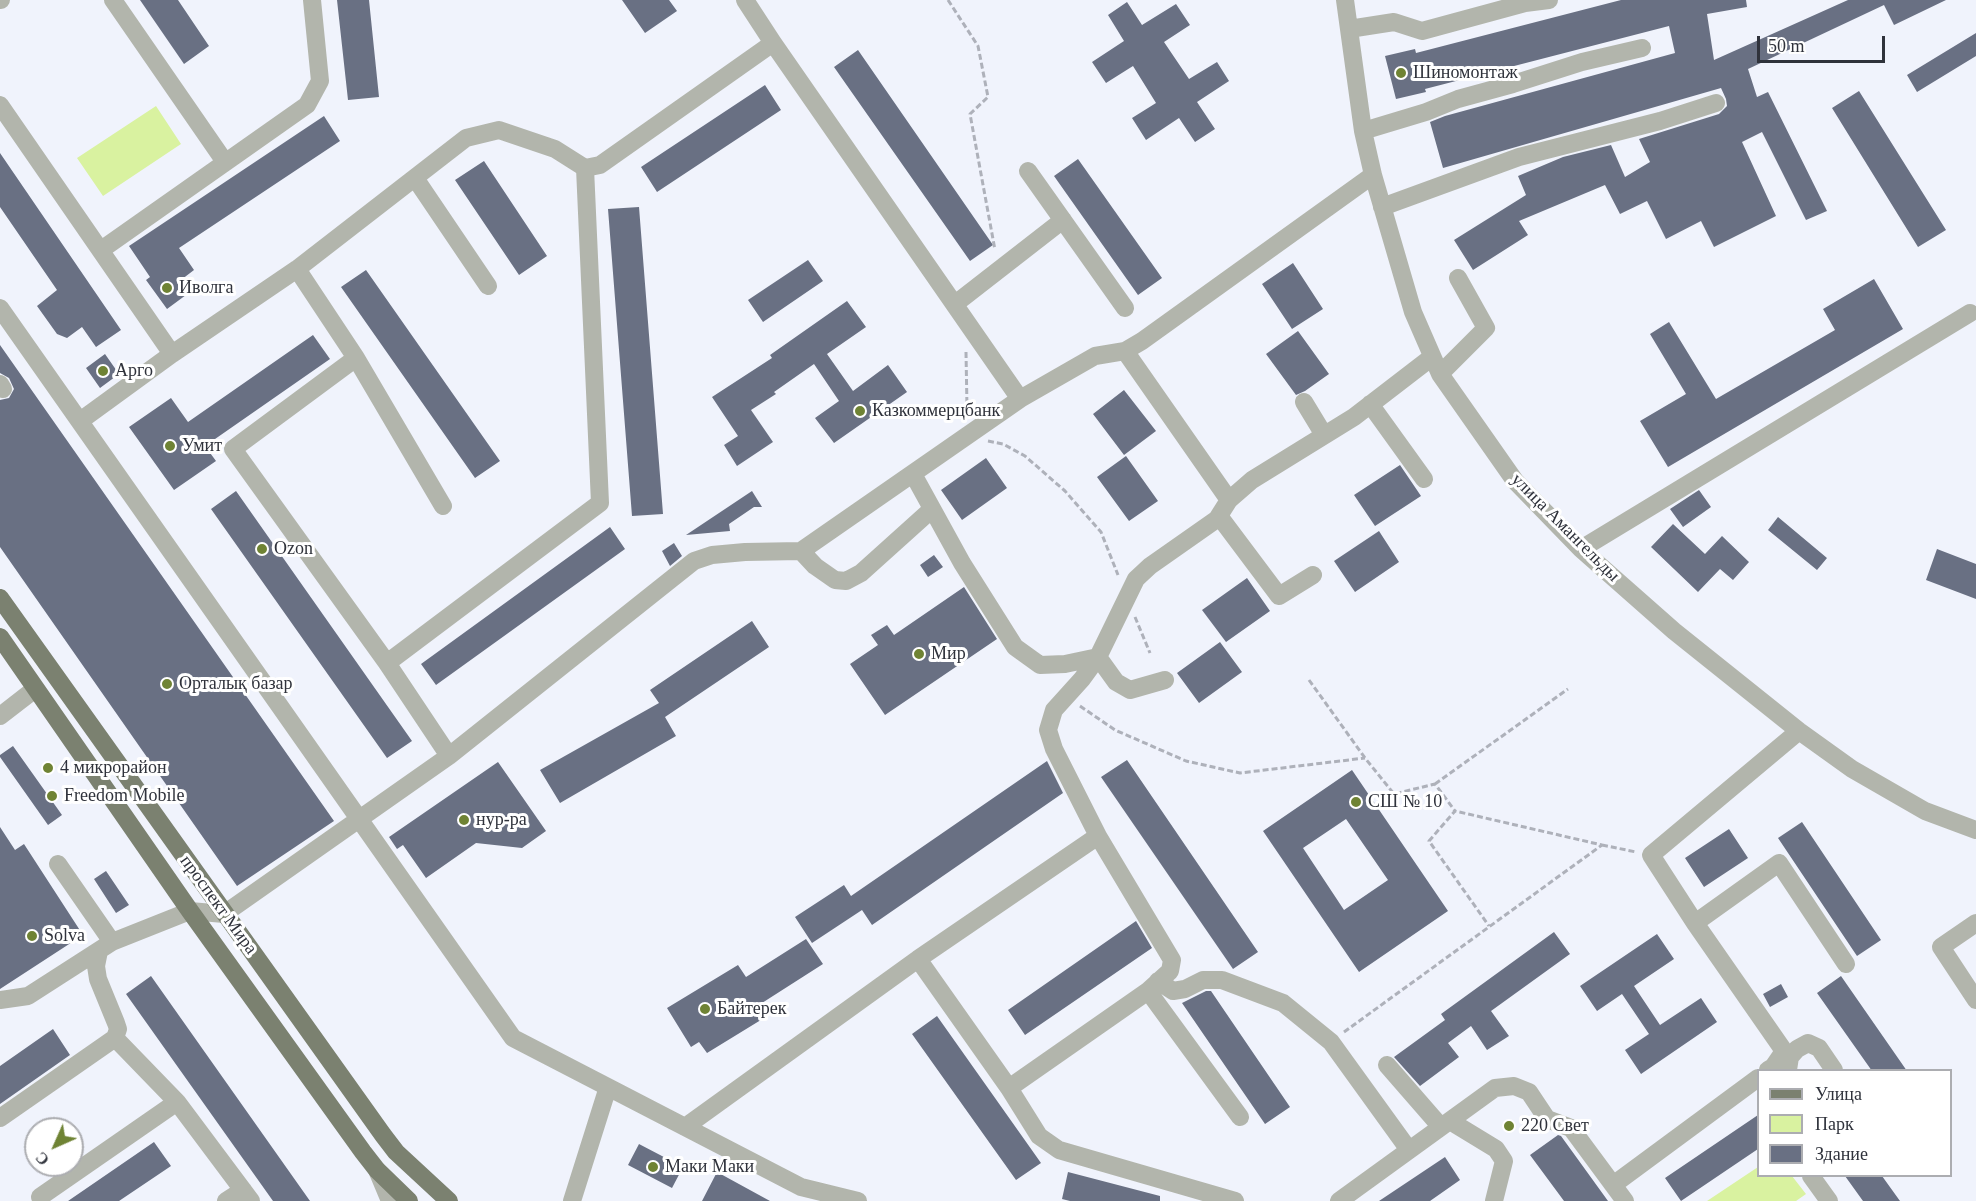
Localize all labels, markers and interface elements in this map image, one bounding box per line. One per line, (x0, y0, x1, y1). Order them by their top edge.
scale bar (1760, 24, 1888, 62)
text: 50 m (1768, 36, 1805, 56)
place label: Шиномонтаж (1413, 62, 1518, 84)
marker: Шиномонтаж (1394, 66, 1408, 80)
place label: Иволга (179, 277, 233, 299)
marker: Иволга (160, 281, 174, 295)
place label: Арго (115, 360, 153, 382)
marker: Арго (96, 364, 110, 378)
place label: Казкоммерцбанк (872, 400, 1000, 422)
marker: Казкоммерцбанк (853, 404, 867, 418)
place label: Умит (182, 435, 222, 457)
marker: Умит (163, 439, 177, 453)
street label: улица Амангельды (1506, 469, 1624, 587)
place label: Ozon (274, 538, 313, 560)
marker: Ozon (255, 542, 269, 556)
place label: Мир (931, 643, 966, 665)
marker: Мир (912, 647, 926, 661)
place label: Орталық базар (179, 673, 293, 695)
marker: Орталық базар (160, 677, 174, 691)
place label: 4 микрорайон (60, 757, 167, 779)
marker: 4 микрорайон (41, 761, 55, 775)
place label: Freedom Mobile (64, 785, 184, 807)
marker: Freedom Mobile (45, 789, 59, 803)
place label: СШ № 10 (1368, 791, 1442, 813)
marker: СШ № 10 (1349, 795, 1363, 809)
place label: нур-ра (476, 809, 527, 831)
marker: нур-ра (457, 813, 471, 827)
street label: проспект Мира (175, 851, 261, 959)
place label: Solva (44, 925, 85, 947)
marker: Solva (25, 929, 39, 943)
place label: Байтерек (717, 998, 787, 1020)
marker: Байтерек (698, 1002, 712, 1016)
legend (1757, 1069, 1952, 1177)
text: Улица (1815, 1084, 1862, 1104)
text: Парк (1815, 1114, 1854, 1134)
place label: 220 Свет (1521, 1115, 1589, 1137)
north arrow (24, 1117, 84, 1177)
marker: 220 Свет (1502, 1119, 1516, 1133)
text: Здание (1815, 1144, 1868, 1164)
text: С (32, 1149, 52, 1169)
place label: Маки Маки (665, 1156, 754, 1178)
marker: Маки Маки (646, 1160, 660, 1174)

